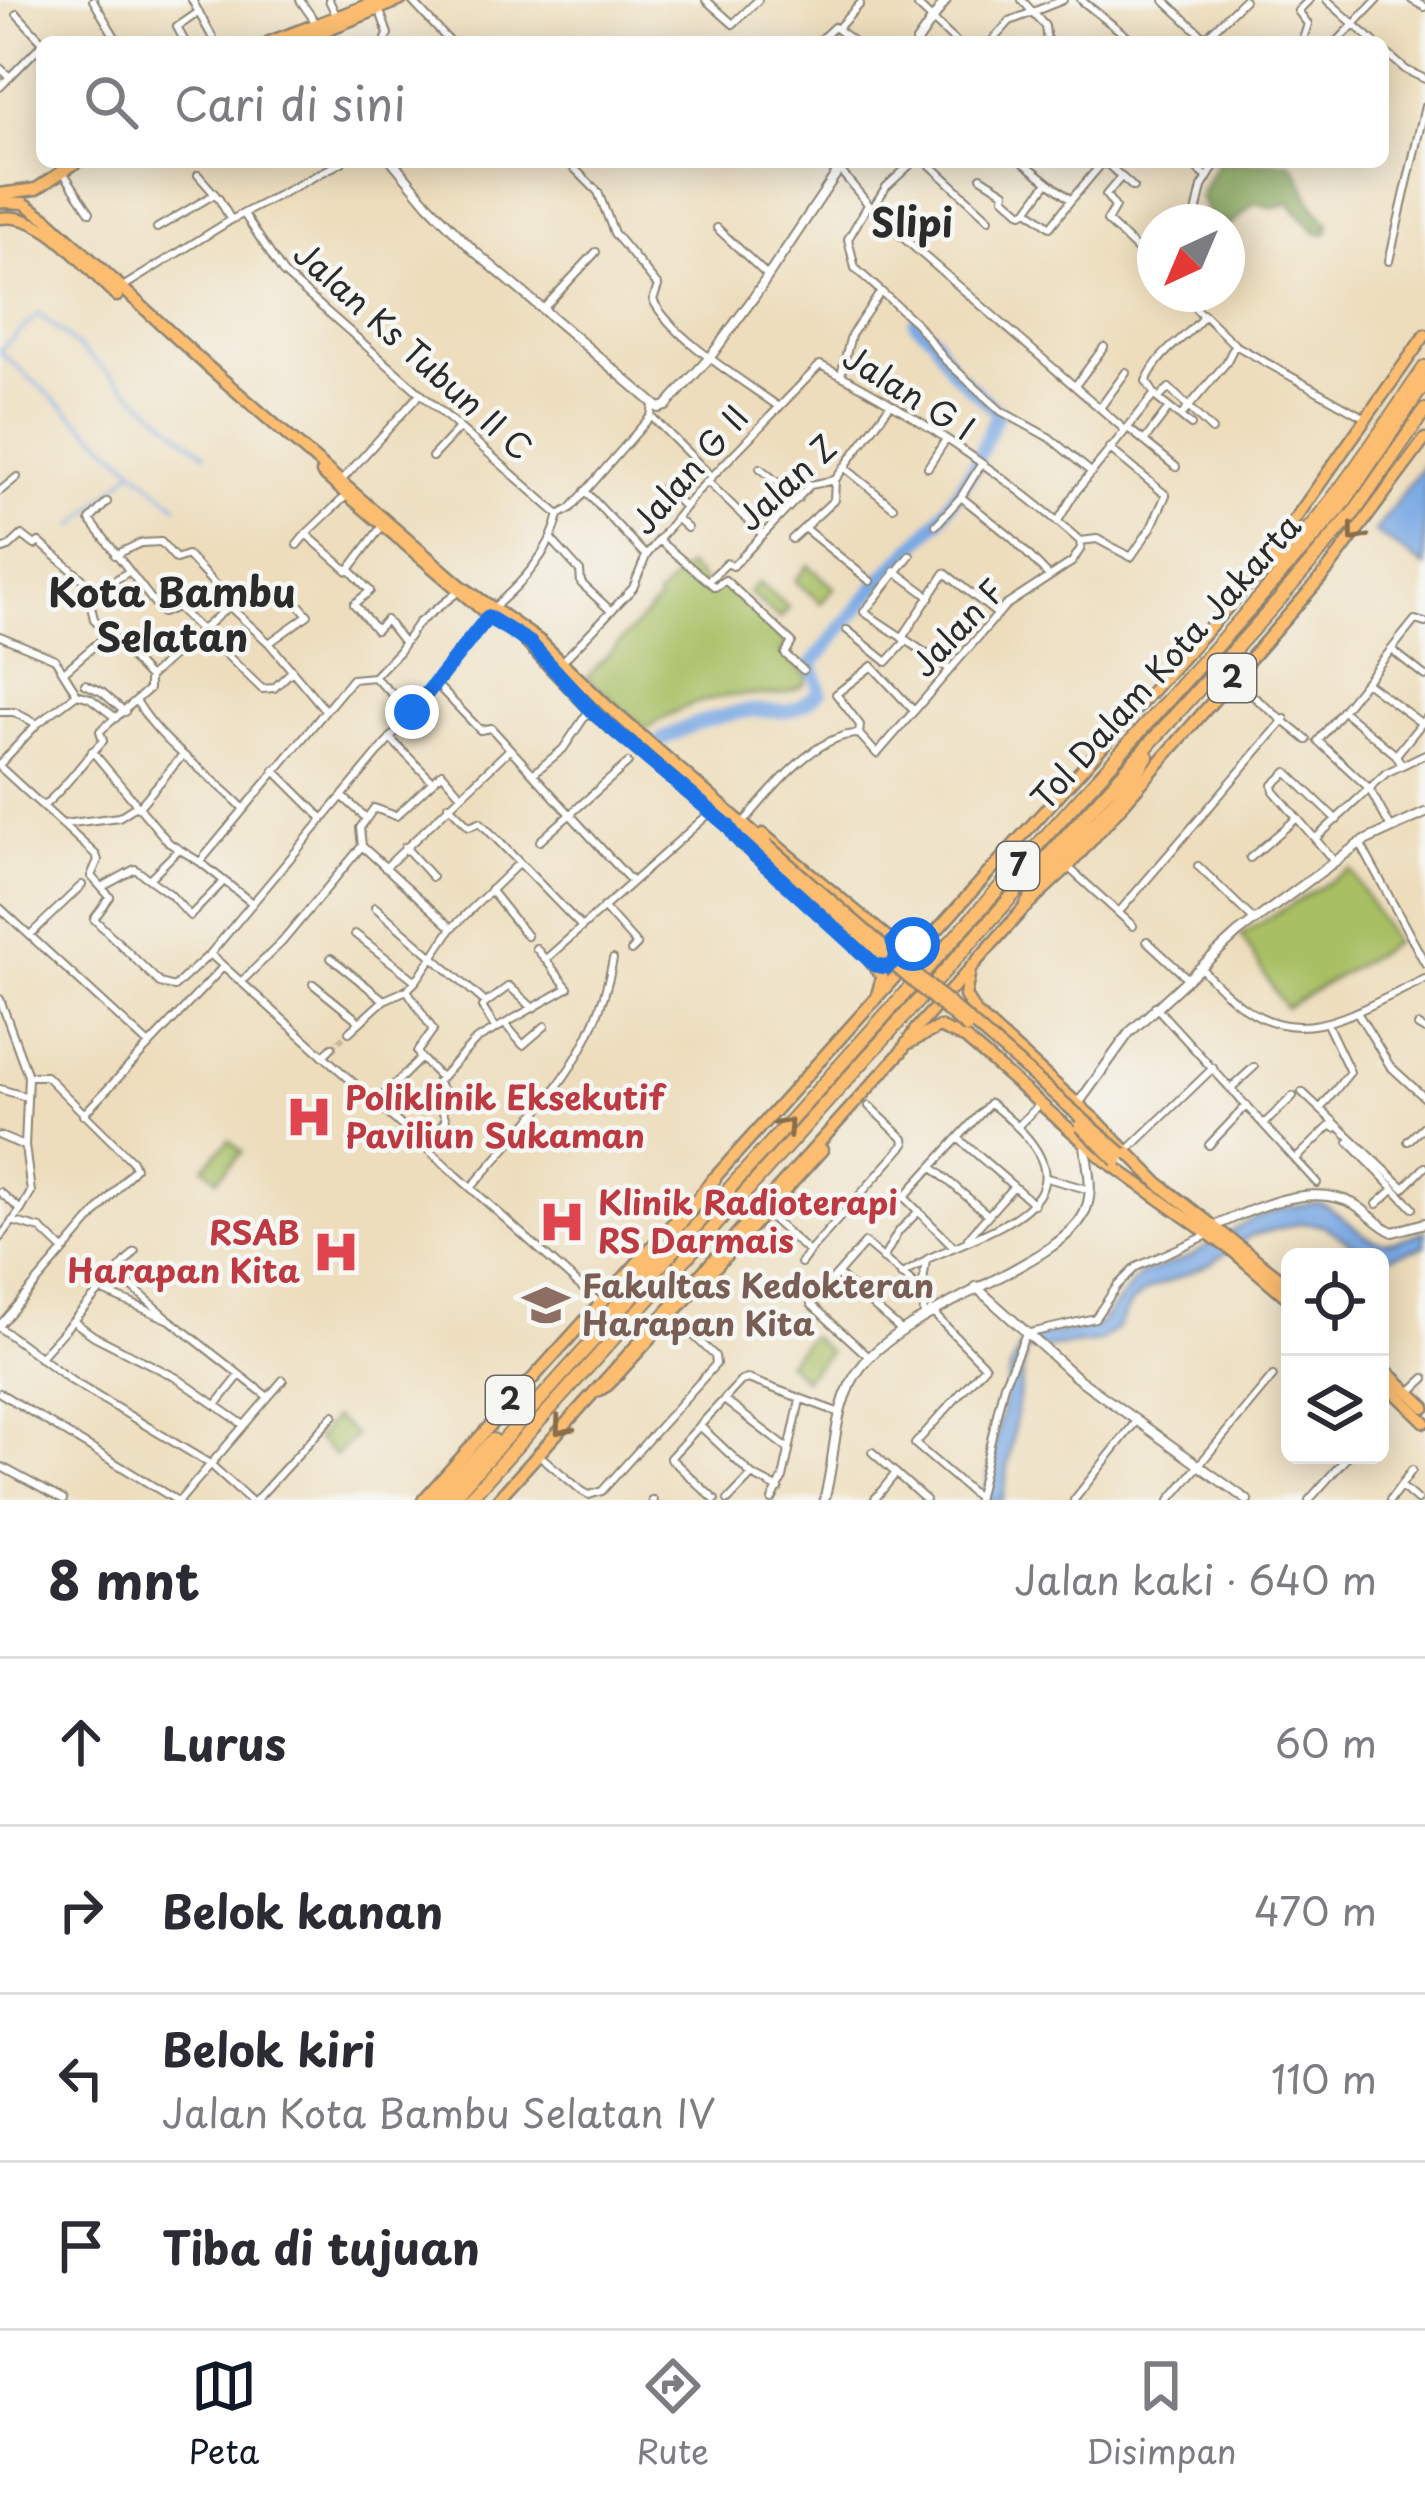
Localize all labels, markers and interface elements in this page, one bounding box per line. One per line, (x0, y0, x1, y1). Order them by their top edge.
search box (36, 36, 1389, 168)
text: Cari di sini (174, 68, 406, 136)
icon: search (78, 69, 144, 135)
district label: Slipi (871, 191, 953, 250)
north arrow (1137, 204, 1245, 312)
street label: Jalan Ks Tubun II C (284, 228, 545, 471)
street label: Jalan G I (834, 331, 986, 452)
street label: Jalan G II (618, 393, 759, 544)
street label: Jalan Z (724, 422, 847, 541)
street label: Tol Dalam Kota Jakarta (1018, 501, 1312, 820)
one-way arrow (1349, 520, 1370, 542)
district label: Kota Bambu Selatan (48, 561, 296, 665)
street label: Jalan F (898, 566, 1015, 687)
road number: 2 (1208, 654, 1256, 702)
route end (385, 685, 439, 739)
road number: 7 (997, 842, 1039, 890)
route start (886, 917, 940, 971)
place label: Poliklinik Eksekutif Paviliun Sukaman (345, 1071, 667, 1159)
hospital icon: Poliklinik Eksekutif Paviliun Sukaman (284, 1092, 334, 1142)
one-way arrow (772, 1118, 793, 1139)
place label: Klinik Radioterapi RS Darmais (598, 1176, 898, 1264)
hospital icon: Klinik Radioterapi RS Darmais (537, 1197, 587, 1247)
place label: RSAB Harapan Kita (67, 1206, 301, 1294)
hospital icon: RSAB Harapan Kita (311, 1227, 361, 1277)
map controls (1281, 1248, 1389, 1464)
button: locate (1281, 1248, 1389, 1356)
place label: Fakultas Kedokteran Harapan Kita (582, 1259, 934, 1347)
school or university icon: Fakultas Kedokteran Harapan Kita (521, 1280, 571, 1330)
button: layers (1281, 1356, 1389, 1464)
road number: 2 (486, 1376, 534, 1424)
one-way arrow (554, 1413, 576, 1435)
text: 8 mnt (48, 1540, 200, 1617)
text: Jalan kaki · 640 m (1015, 1549, 1377, 1608)
text: Lurus (162, 1708, 286, 1776)
icon: ahead (48, 1709, 114, 1775)
text: 60 m (1275, 1712, 1377, 1771)
text: Belok kanan (162, 1876, 443, 1944)
icon: right (48, 1877, 114, 1943)
text: 470 m (1254, 1880, 1377, 1939)
text: Belok kiri (162, 2014, 376, 2082)
icon: left (48, 2045, 114, 2111)
text: 110 m (1271, 2048, 1377, 2107)
text: Jalan Kota Bambu Selatan IV (162, 2082, 716, 2141)
text: Tiba di tujuan (162, 2212, 480, 2280)
icon: arrive (48, 2213, 114, 2279)
tab: Peta (188, 2353, 259, 2475)
tab: Rute (636, 2353, 709, 2475)
tab: Disimpan (1086, 2353, 1237, 2475)

